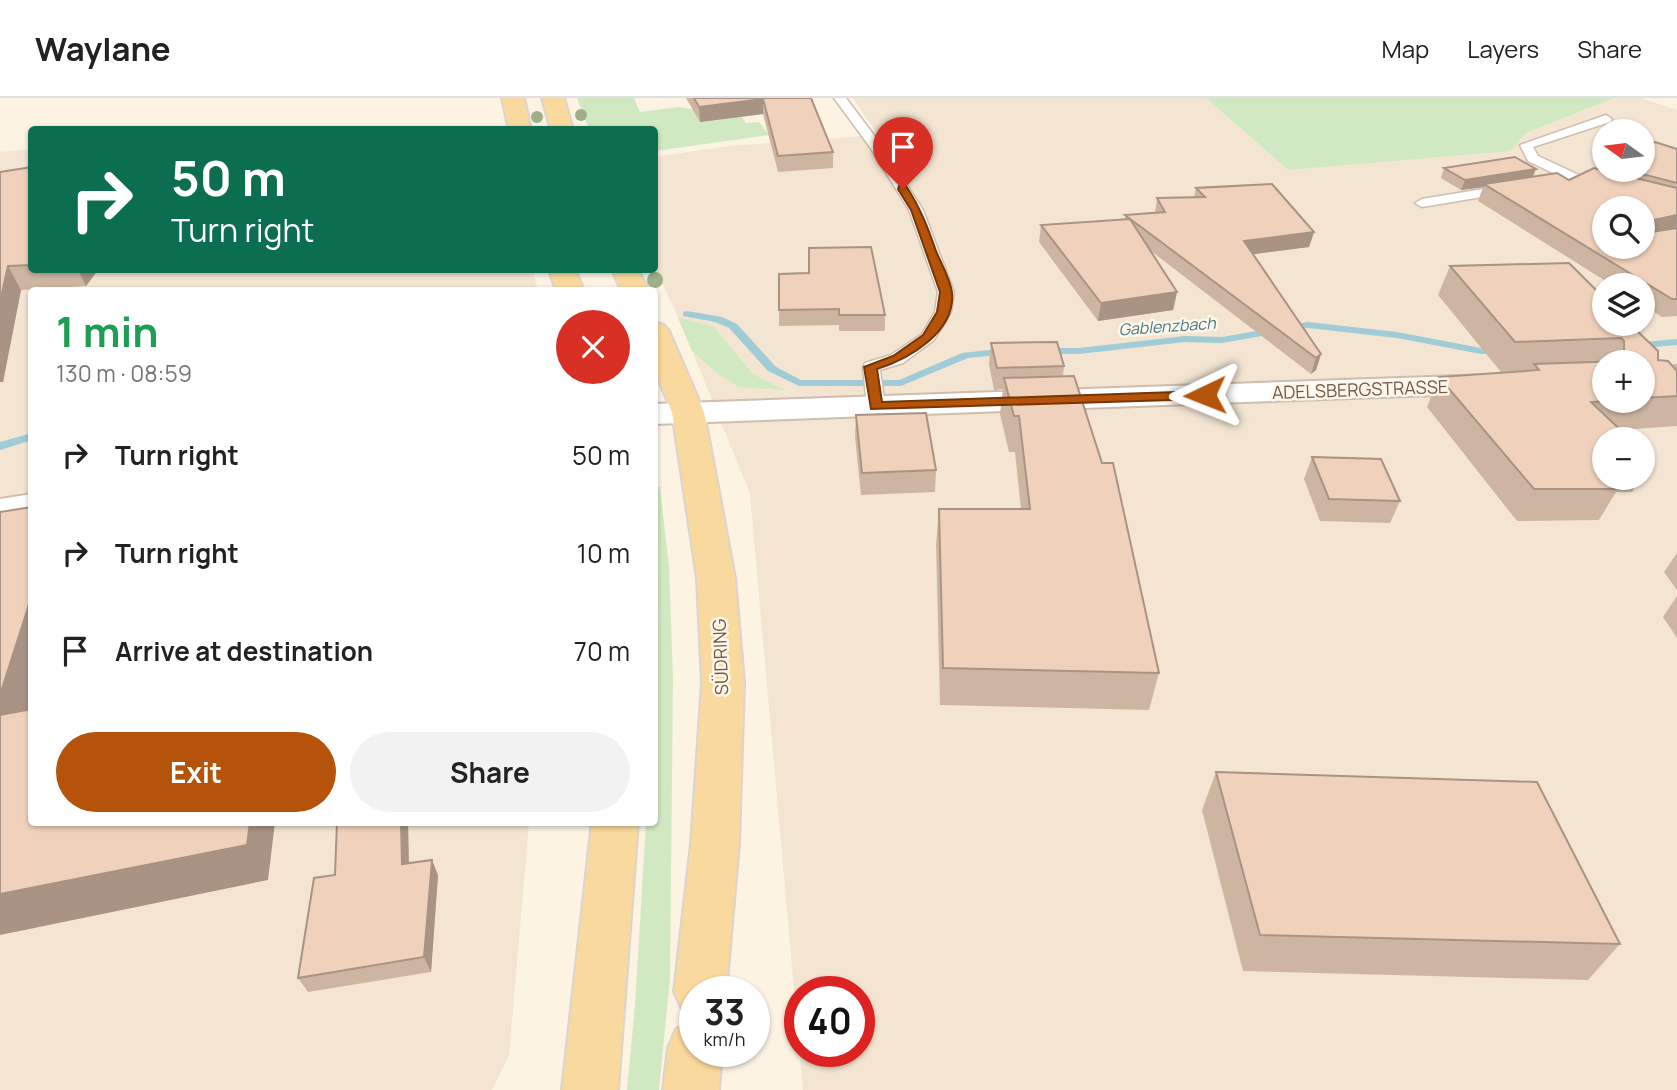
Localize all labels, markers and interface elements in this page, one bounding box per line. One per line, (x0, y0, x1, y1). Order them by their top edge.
text: Waylane (35, 26, 171, 71)
text: Map (1382, 32, 1429, 65)
text: Layers (1467, 32, 1539, 65)
text: Share (1577, 32, 1642, 65)
pin (873, 117, 933, 189)
north arrow (1592, 119, 1656, 182)
map controls (1592, 119, 1655, 490)
icon: arrive (884, 128, 922, 166)
text: 50 m (171, 144, 286, 211)
icon: right (56, 154, 147, 245)
button: search (1592, 196, 1655, 259)
text: Turn right (171, 208, 314, 252)
button: layers (1592, 273, 1655, 336)
text: 1 min (56, 302, 159, 360)
button: close (556, 310, 630, 384)
water label: Gablenzbach (1118, 312, 1217, 340)
button: + (1592, 350, 1655, 413)
text: 130 m · 08:59 (56, 357, 192, 389)
position arrow (1168, 358, 1242, 432)
street label: ADELSBERGSTRASSE (1271, 374, 1449, 404)
button: − (1592, 427, 1655, 490)
icon: right (56, 436, 94, 474)
text: Turn right (115, 437, 239, 473)
text: 50 m (572, 437, 630, 473)
icon: right (56, 534, 94, 572)
text: Turn right (115, 535, 239, 571)
text: 10 m (577, 535, 630, 571)
street label: SÜDRING (707, 618, 733, 696)
icon: arrive (56, 632, 94, 670)
text: Arrive at destination (115, 633, 373, 669)
text: 70 m (574, 633, 630, 669)
button: Exit (56, 732, 336, 812)
button: Share (350, 732, 630, 812)
speed limit sign: 40 (784, 976, 875, 1067)
text: 33 (704, 988, 745, 1036)
text: km/h (704, 1027, 745, 1051)

